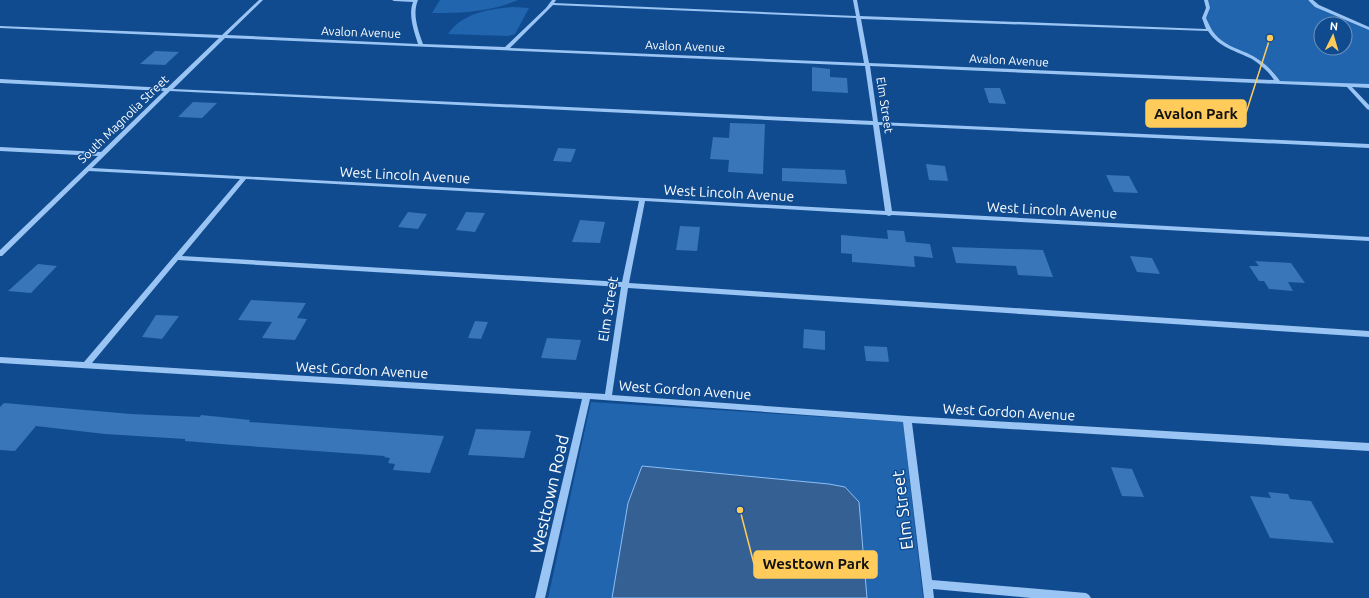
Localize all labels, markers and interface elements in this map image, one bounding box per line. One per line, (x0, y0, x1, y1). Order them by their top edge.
north arrow (1313, 16, 1353, 56)
text: N (1329, 20, 1338, 32)
street label: Avalon Avenue (321, 24, 401, 40)
street label: Avalon Avenue (645, 38, 725, 54)
street label: Avalon Avenue (969, 51, 1049, 69)
street label: South Magnolia Street (75, 72, 171, 165)
street label: Elm Street (874, 76, 896, 134)
callout: Avalon Park (1146, 100, 1246, 127)
text: Avalon Park (1154, 105, 1239, 122)
street label: West Lincoln Avenue (339, 164, 471, 186)
street label: West Lincoln Avenue (663, 182, 795, 204)
street label: West Lincoln Avenue (986, 199, 1118, 221)
street label: Elm Street (595, 275, 621, 343)
street label: West Gordon Avenue (295, 359, 429, 381)
street label: West Gordon Avenue (618, 377, 752, 403)
street label: West Gordon Avenue (942, 401, 1076, 423)
street label: Westtown Road (526, 433, 572, 555)
street label: Elm Street (888, 469, 916, 551)
callout: Westtown Park (754, 551, 877, 578)
text: Westtown Park (762, 555, 870, 572)

